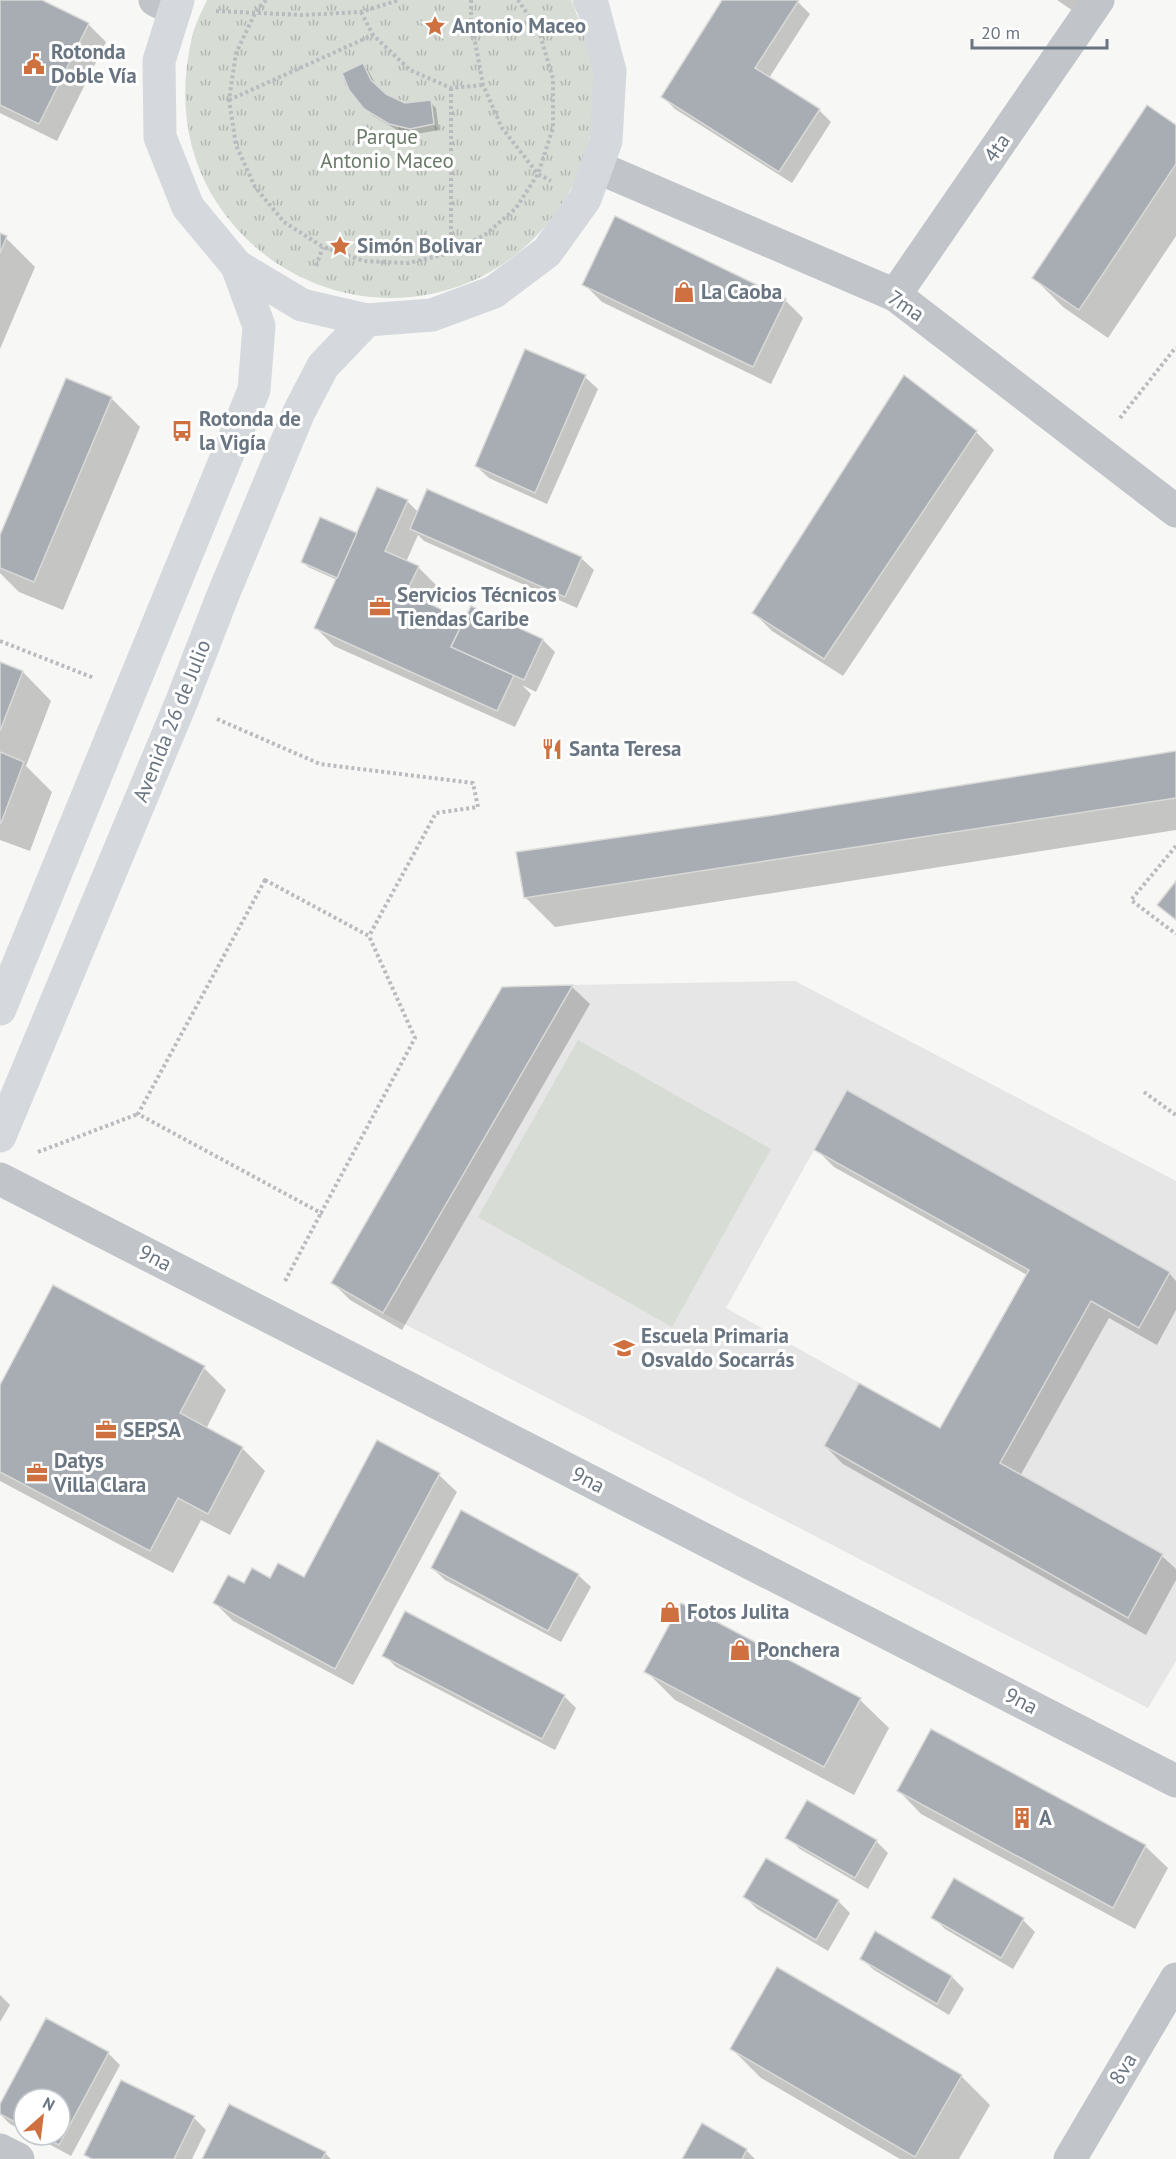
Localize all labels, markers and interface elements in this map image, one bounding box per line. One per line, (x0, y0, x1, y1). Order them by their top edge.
place label: Antonio Maceo (452, 12, 586, 39)
scale bar (972, 12, 1107, 50)
place icon: Antonio Maceo (423, 14, 447, 38)
text: 20 m (981, 21, 1020, 44)
place label: Rotonda Doble Vía (51, 38, 137, 89)
public building icon: Rotonda Doble Vía (22, 52, 46, 76)
park label: Parque Antonio Maceo (320, 123, 454, 174)
street label: 4ta (977, 128, 1016, 167)
place label: Simón Bolivar (357, 232, 483, 259)
place icon: Simón Bolivar (328, 234, 352, 258)
place label: La Caoba (701, 278, 782, 305)
shop icon: La Caoba (672, 280, 696, 304)
street label: 7ma (883, 284, 930, 327)
place label: Rotonda de la Vigía (199, 405, 301, 456)
bus stop icon: Rotonda de la Vigía (170, 419, 194, 443)
place label: Servicios Técnicos Tiendas Caribe (397, 581, 557, 632)
office icon: Servicios Técnicos Tiendas Caribe (368, 595, 392, 619)
street label: Avenida 26 de Julio (127, 636, 216, 806)
place label: Santa Teresa (569, 735, 682, 762)
restaurant icon: Santa Teresa (540, 737, 564, 761)
street label: 9na (134, 1238, 176, 1277)
place label: Escuela Primaria Osvaldo Socarrás (641, 1322, 795, 1373)
school or university icon: Escuela Primaria Osvaldo Socarrás (612, 1336, 636, 1360)
place label: SEPSA (123, 1416, 181, 1443)
office icon: SEPSA (94, 1418, 118, 1442)
place label: Datys Villa Clara (53, 1447, 146, 1498)
street label: 9na (567, 1460, 609, 1499)
office icon: Datys Villa Clara (25, 1461, 49, 1485)
place label: Fotos Julita (687, 1598, 790, 1625)
shop icon: Fotos Julita (658, 1600, 682, 1624)
place label: Ponchera (757, 1636, 840, 1663)
shop icon: Ponchera (728, 1638, 752, 1662)
street label: 9na (1000, 1681, 1042, 1720)
place label: A (1039, 1804, 1052, 1831)
building icon: A (1010, 1806, 1034, 1830)
street label: 8va (1103, 2048, 1142, 2089)
north arrow (12, 2087, 72, 2147)
text: N (40, 2092, 58, 2115)

